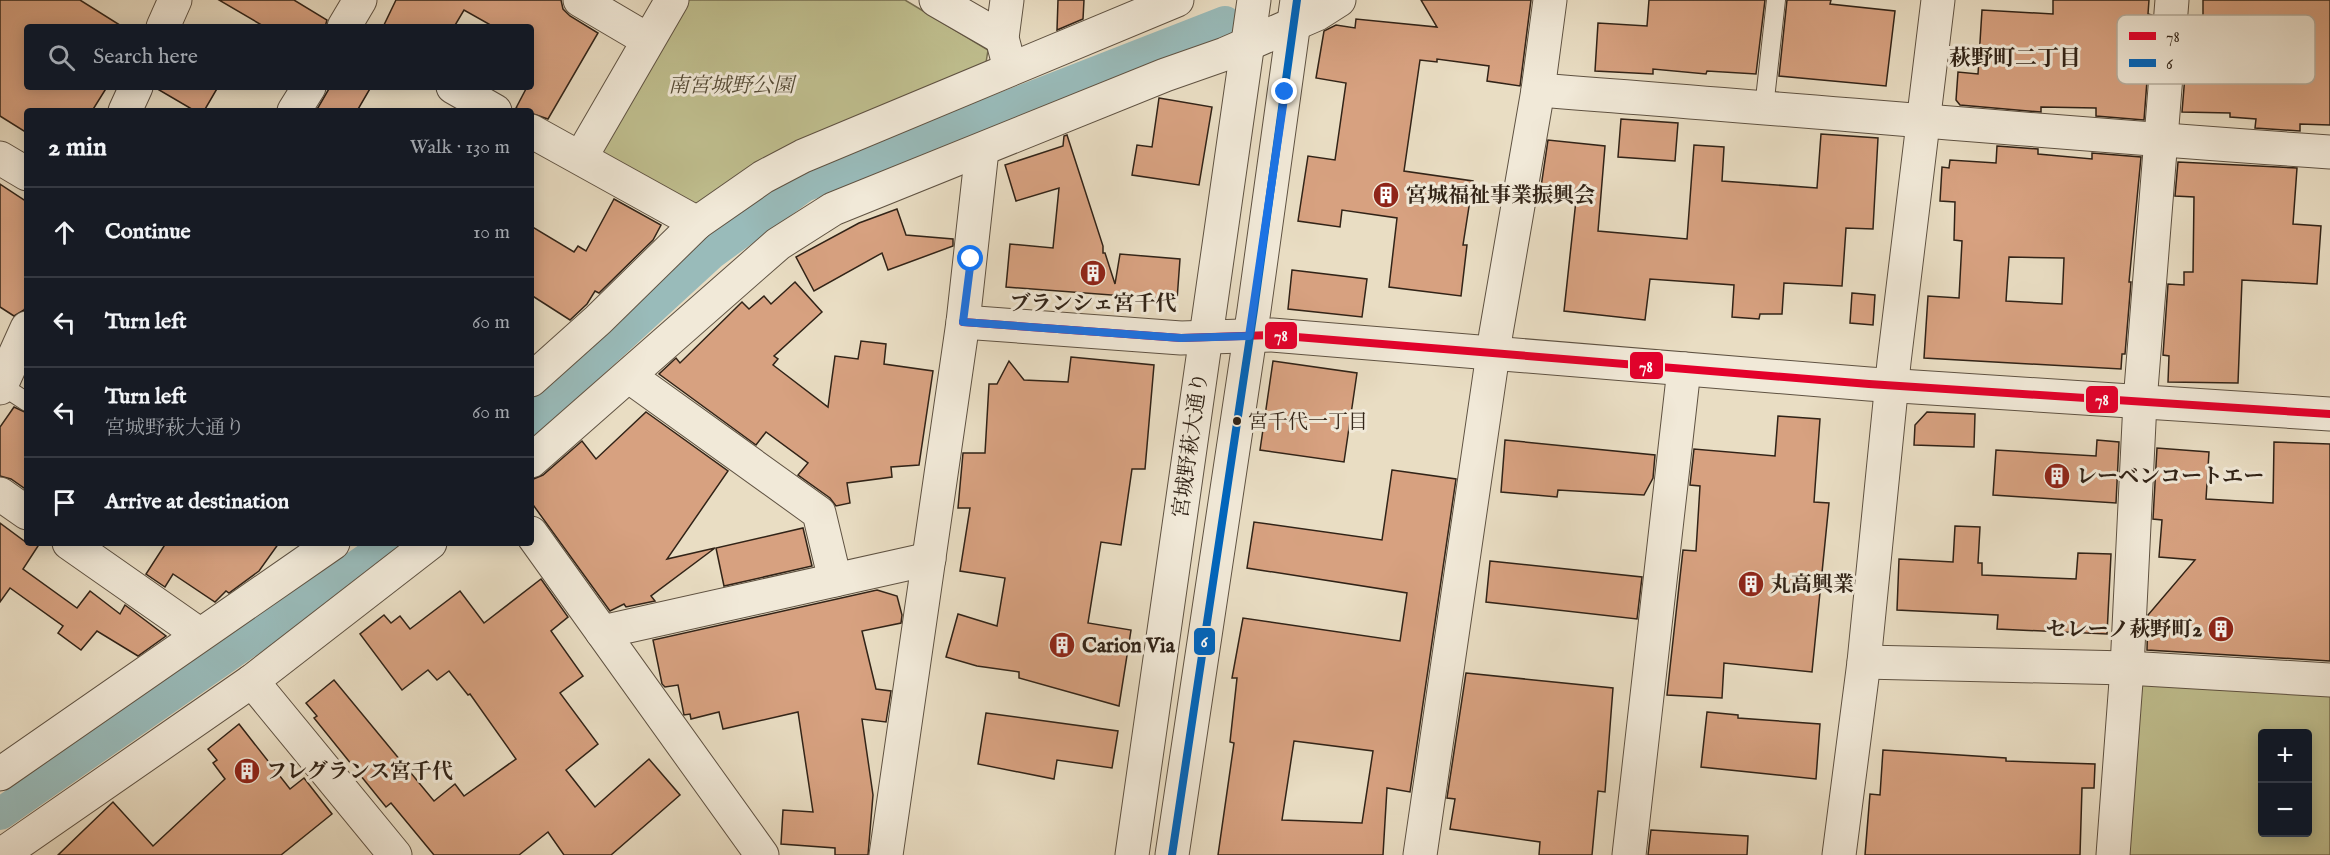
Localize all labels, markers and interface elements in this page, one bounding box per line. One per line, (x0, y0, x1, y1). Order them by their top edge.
legend (2117, 15, 2315, 84)
search box (24, 24, 534, 90)
text: 78 (2166, 28, 2180, 48)
icon: search (45, 41, 78, 74)
text: Search here (93, 43, 198, 71)
district label: 萩野町二丁目 (1949, 45, 2081, 73)
text: 6 (2166, 55, 2173, 75)
park label: 南宮城野公園 (668, 73, 797, 100)
route end (1271, 78, 1297, 104)
text: 2 min (48, 131, 107, 164)
text: Walk · 130 m (410, 135, 510, 160)
building icon: 宮城福祉事業振興会 (1371, 180, 1401, 210)
place label: 宮城福祉事業振興会 (1406, 183, 1595, 210)
icon: ahead (48, 216, 81, 249)
text: Continue (105, 218, 191, 246)
text: 10 m (473, 220, 510, 245)
route start (957, 245, 983, 271)
building icon: ブランシェ宮千代 (1078, 258, 1108, 288)
place label: ブランシェ宮千代 (1009, 291, 1177, 318)
icon: left (48, 306, 81, 339)
text: Turn left (105, 308, 187, 336)
text: 60 m (472, 310, 510, 335)
line badge: 78 (1264, 321, 1298, 350)
text: 78 (1274, 327, 1288, 347)
line badge: 78 (1629, 351, 1664, 380)
text: 78 (1639, 358, 1653, 378)
street label: 宮城野萩大通り (1168, 371, 1215, 520)
text: Turn left (105, 383, 187, 411)
line badge: 78 (2085, 385, 2119, 414)
text: 78 (2095, 391, 2109, 411)
icon: left (48, 396, 81, 429)
text: 60 m (472, 400, 510, 425)
place label: 宮千代一丁目 (1248, 410, 1368, 435)
marker: 宮千代一丁目 (1231, 415, 1243, 427)
text: 宮城野萩大通り (105, 416, 245, 441)
building icon: レーベンコートエー (2042, 461, 2072, 491)
place label: レーベンコートエー (2076, 464, 2264, 491)
icon: arrive (48, 486, 81, 519)
text: Arrive at destination (105, 488, 289, 516)
building icon: 丸高興業 (1736, 569, 1766, 599)
place label: 丸高興業 (1770, 572, 1854, 599)
building icon: セレーノ萩野町2 (2206, 614, 2236, 644)
place label: セレーノ萩野町2 (2046, 617, 2202, 644)
line badge: 6 (1193, 627, 1216, 656)
building icon: Carion Via (1047, 630, 1077, 660)
place label: Carion Via (1082, 633, 1176, 660)
text: 6 (1201, 633, 1209, 653)
map controls (2258, 729, 2312, 837)
button: + (2258, 729, 2312, 783)
building icon: フレグランス宮千代 (232, 756, 262, 786)
place label: フレグランス宮千代 (266, 759, 453, 786)
button: − (2258, 783, 2312, 837)

